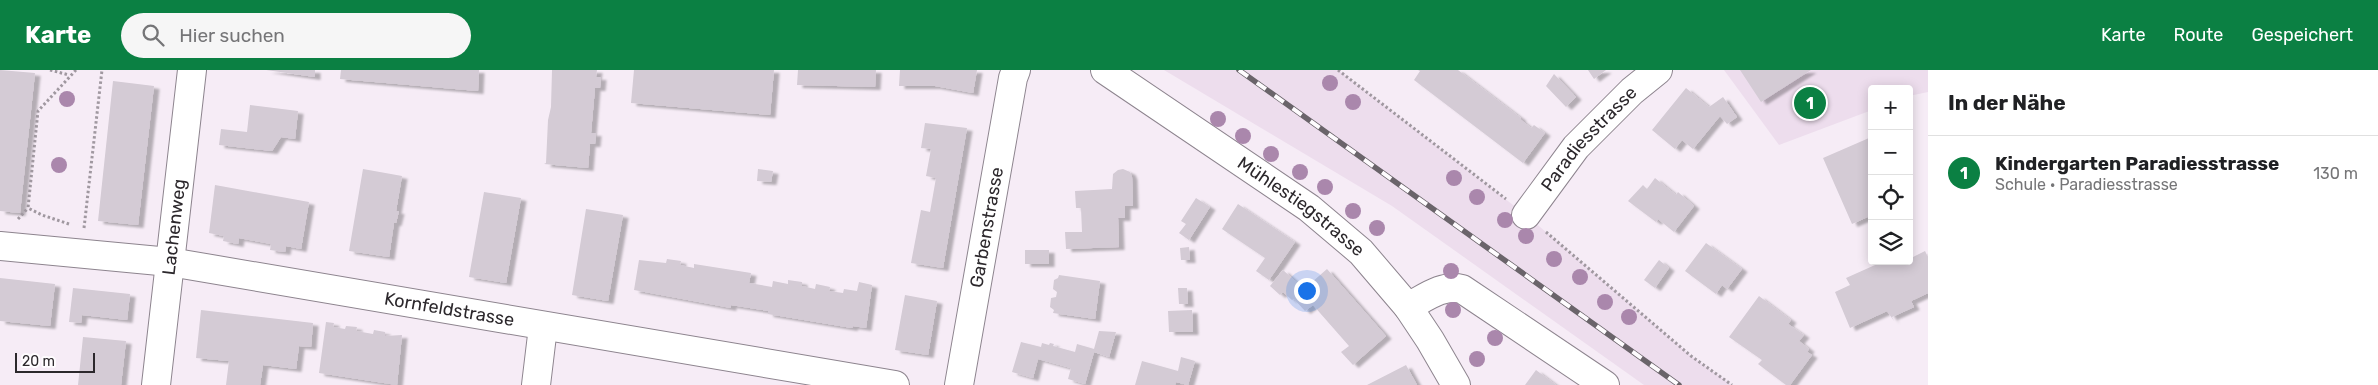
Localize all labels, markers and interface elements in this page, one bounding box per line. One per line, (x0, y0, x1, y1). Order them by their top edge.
search box (121, 13, 471, 58)
text: Karte (25, 21, 91, 49)
icon: search (139, 21, 167, 49)
text: Hier suchen (179, 24, 285, 47)
text: Karte (2101, 24, 2145, 46)
text: Route (2173, 24, 2223, 46)
text: Gespeichert (2251, 24, 2353, 46)
street label: Paradiesstrasse (1536, 82, 1641, 196)
pin: 1 (1794, 84, 1826, 122)
map controls (1868, 85, 1913, 265)
button: + (1868, 85, 1913, 130)
text: In der Nähe (1948, 90, 2066, 115)
button: − (1868, 130, 1913, 175)
street label: Mühlestiegstrasse (1233, 152, 1369, 261)
text: Kindergarten Paradiesstrasse (1995, 152, 2279, 175)
text: 1 (1960, 164, 1968, 183)
text: 130 m (2313, 164, 2358, 183)
street label: Garbenstrasse (965, 165, 1008, 289)
button: locate (1868, 175, 1913, 220)
text: Schule · Paradiesstrasse (1995, 175, 2178, 194)
street label: Lachenweg (158, 178, 190, 276)
button: layers (1868, 220, 1913, 265)
your location (1294, 278, 1320, 304)
street label: Kornfeldstrasse (383, 288, 516, 331)
scale bar (15, 350, 95, 373)
text: 20 m (22, 353, 55, 370)

